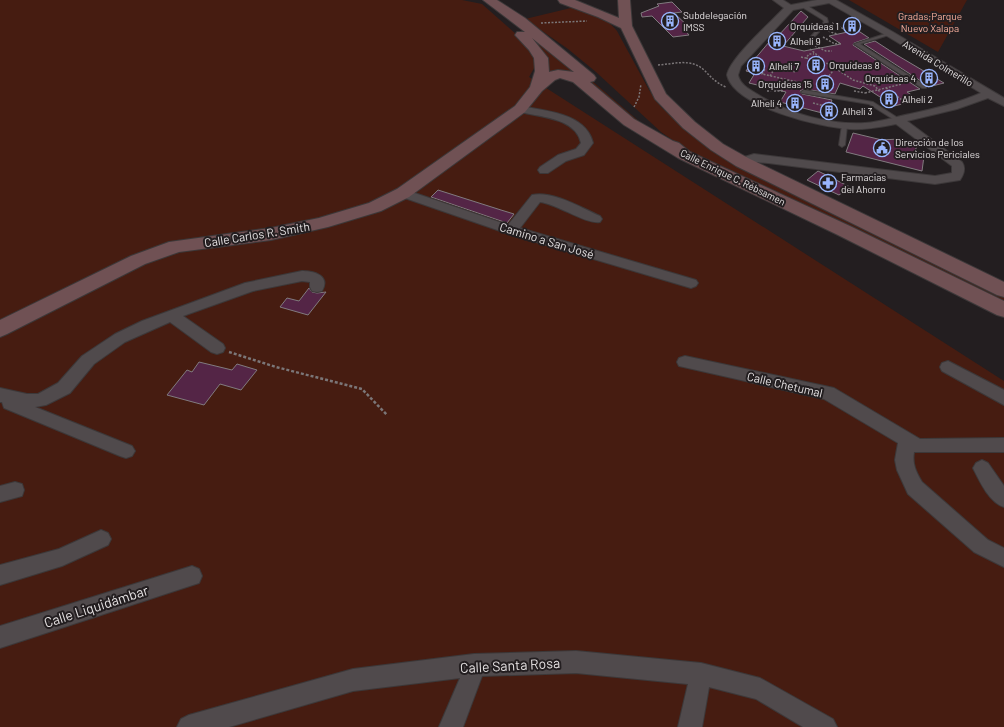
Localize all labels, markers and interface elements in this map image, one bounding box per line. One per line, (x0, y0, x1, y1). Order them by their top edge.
place label: Subdelegación IMSS (683, 9, 747, 33)
park label: Gradas;Parque Nuevo Xalapa (898, 10, 962, 34)
building icon: Subdelegación IMSS (660, 11, 680, 31)
building icon: Orquídeas 1 (842, 16, 862, 36)
place label: Orquídeas 1 (790, 20, 839, 32)
building icon: Alhelí 9 (767, 31, 787, 51)
place label: Alhelí 9 (790, 35, 821, 47)
street label: Avenida Colmerillo (901, 37, 975, 89)
building icon: Orquídeas 8 (806, 55, 826, 75)
building icon: Alhelí 7 (746, 56, 766, 76)
place label: Orquídeas 8 (829, 59, 880, 71)
place label: Alhelí 7 (769, 60, 799, 72)
building icon: Orquídeas 4 (919, 68, 939, 88)
place label: Orquídeas 4 (865, 72, 916, 84)
building icon: Orquídeas 15 (815, 74, 835, 94)
place label: Orquídeas 15 (758, 78, 812, 90)
building icon: Alhelí 2 (879, 89, 899, 109)
building icon: Alhelí 4 (785, 93, 805, 113)
place label: Alhelí 2 (902, 93, 933, 105)
place label: Alhelí 4 (751, 97, 782, 109)
building icon: Alhelí 3 (819, 101, 839, 121)
place label: Alhelí 3 (842, 105, 873, 117)
place label: Dirección de los Servicios Periciales (895, 136, 980, 160)
public building icon: Dirección de los Servicios Periciales (872, 138, 892, 158)
street label: Calle Enrique C. Rébsamen (679, 146, 787, 208)
place label: Farmacias del Ahorro (841, 171, 886, 195)
pharmacy icon: Farmacias del Ahorro (818, 173, 838, 193)
street label: Calle Carlos R. Smith (203, 219, 311, 249)
street label: Camino a San José (498, 219, 596, 261)
street label: Calle Chetumal (746, 368, 824, 400)
street label: Calle Liquidámbar (42, 581, 150, 631)
street label: Calle Santa Rosa (460, 654, 560, 676)

